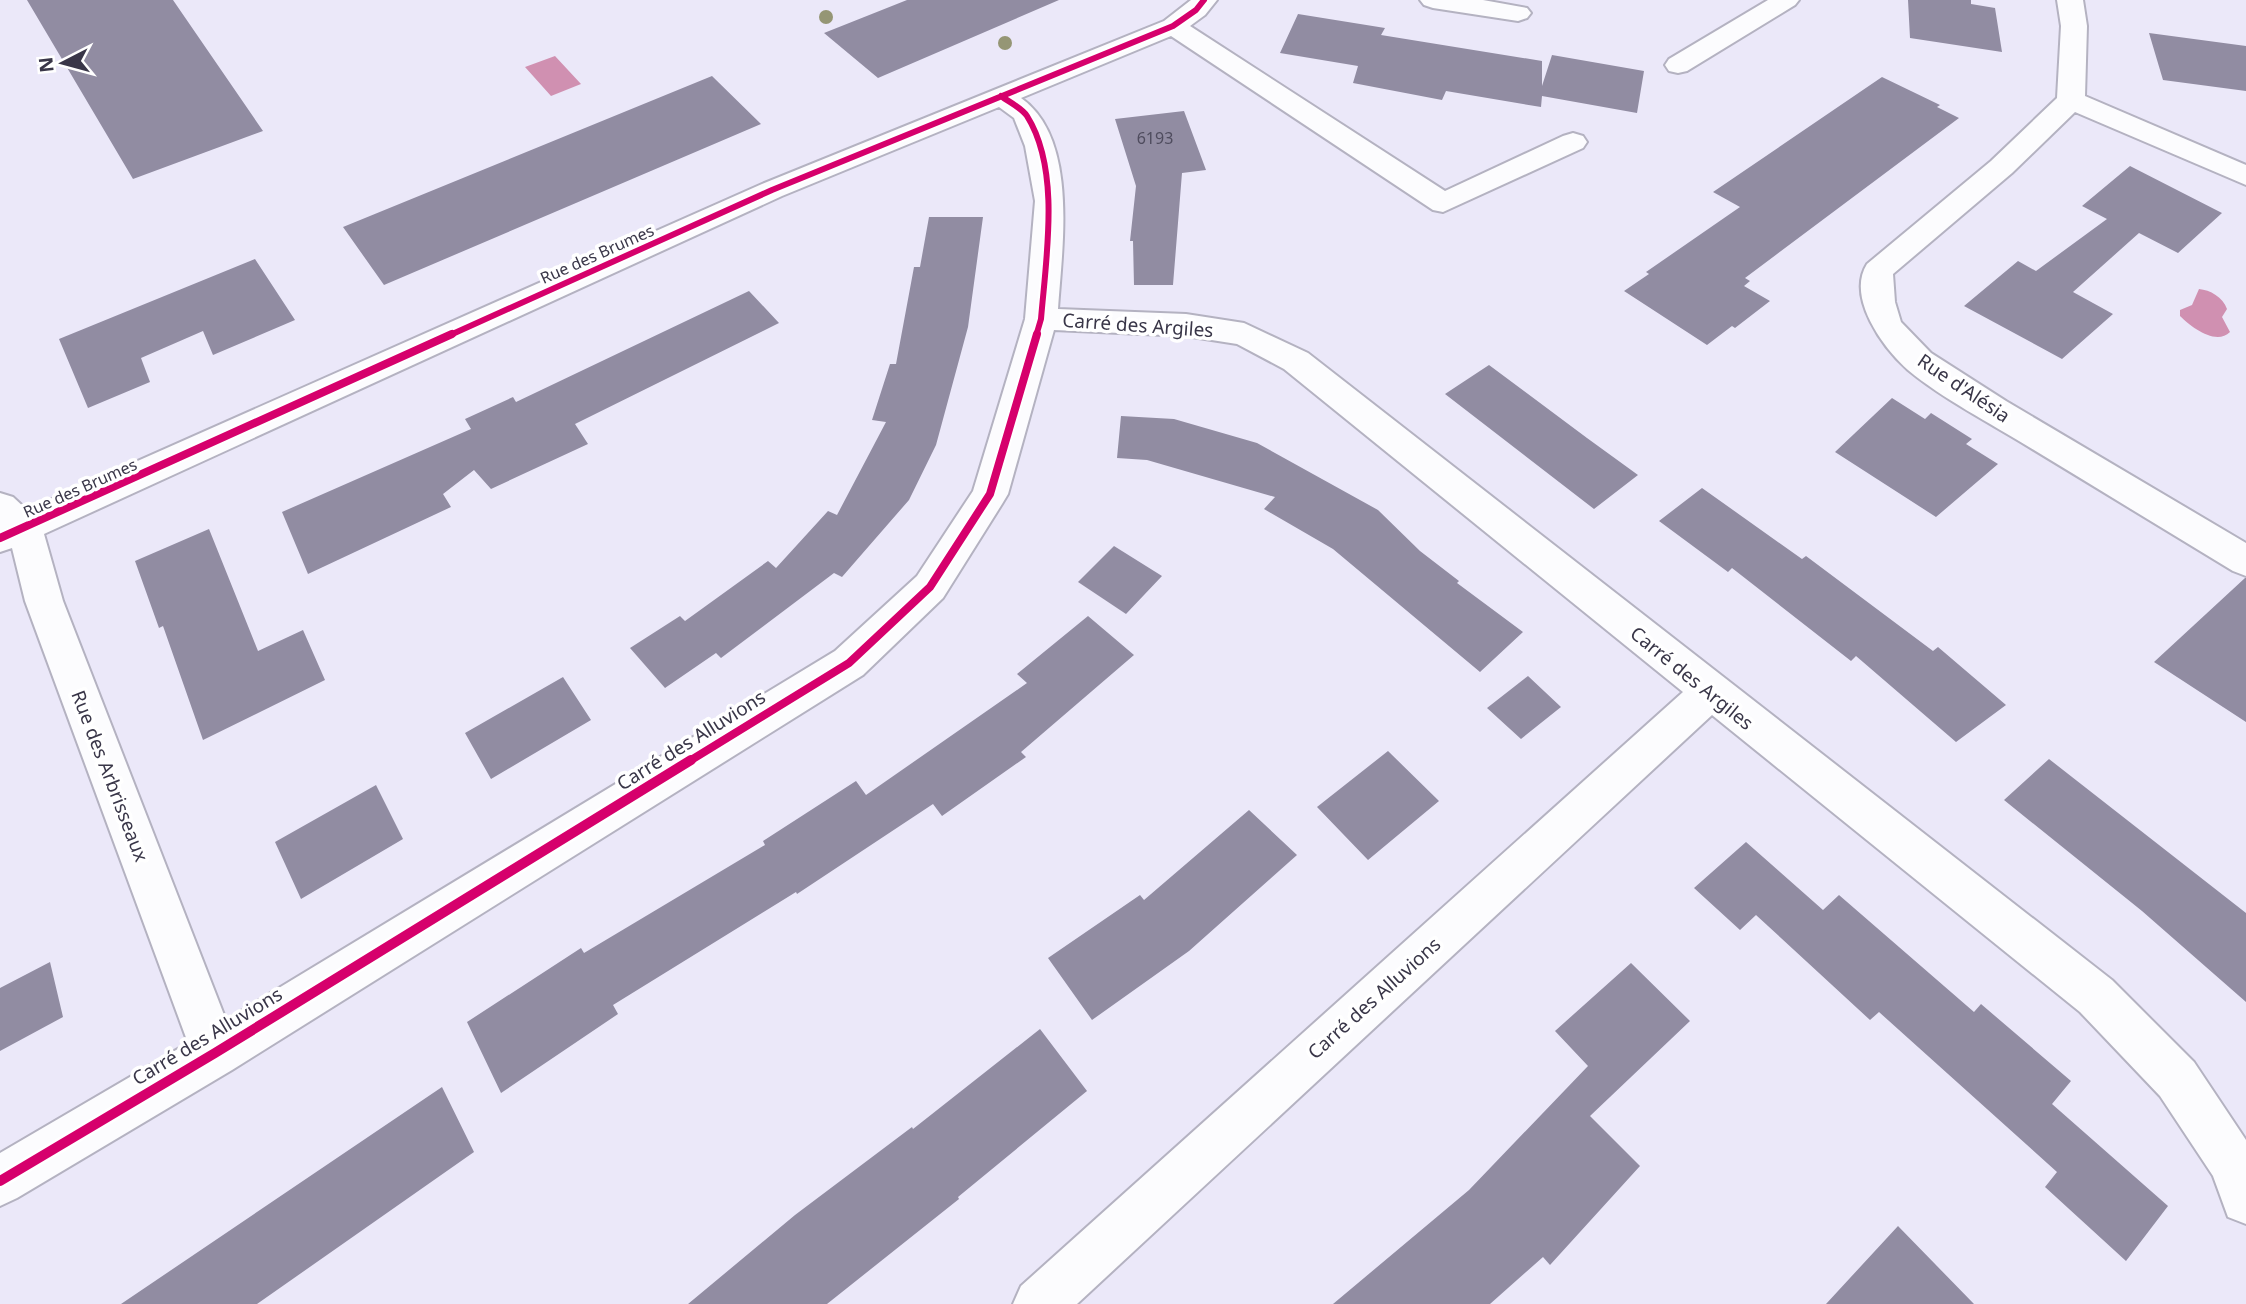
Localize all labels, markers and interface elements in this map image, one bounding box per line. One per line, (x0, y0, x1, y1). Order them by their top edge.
north arrow (28, 28, 98, 98)
text: N (32, 56, 60, 74)
house number: 6193 (1137, 127, 1173, 149)
street label: Rue des Brumes (537, 219, 657, 289)
street label: Carré des Argiles (1062, 307, 1214, 343)
street label: Rue d'Alésia (1913, 348, 2015, 428)
street label: Rue des Brumes (20, 453, 140, 523)
street label: Carré des Argiles (1625, 620, 1759, 736)
street label: Carré des Alluvions (612, 684, 770, 796)
street label: Rue des Arbrisseaux (65, 687, 155, 865)
street label: Carré des Alluvions (1302, 931, 1446, 1065)
street label: Carré des Alluvions (127, 981, 287, 1091)

